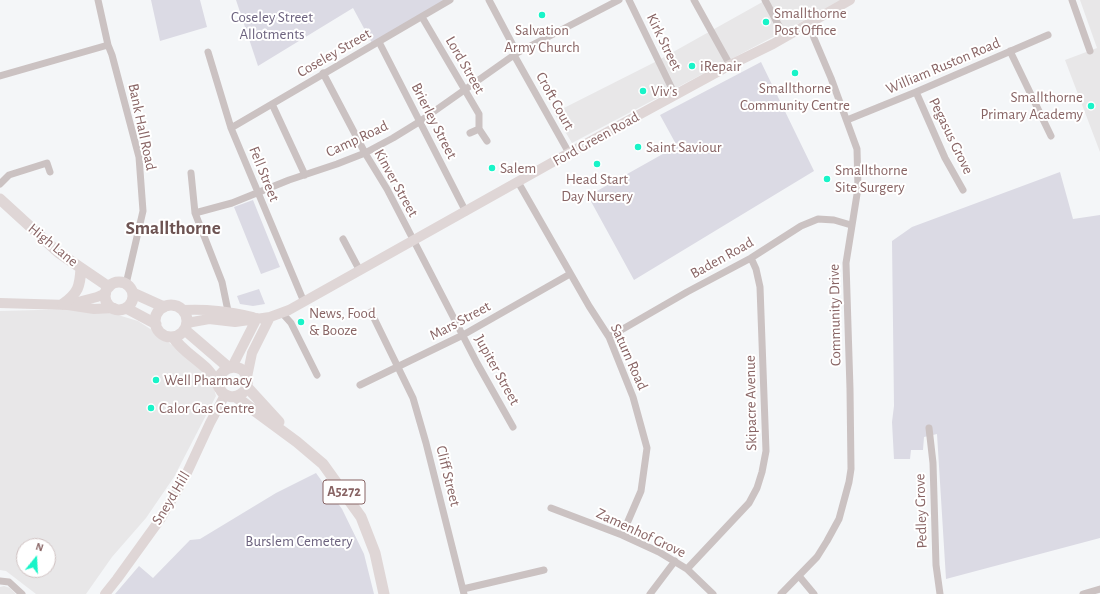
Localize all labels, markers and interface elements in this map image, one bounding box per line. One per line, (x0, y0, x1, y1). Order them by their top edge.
place label: Smallthorne Post Office (774, 4, 847, 39)
park label: Coseley Street Allotments (231, 8, 313, 43)
marker: Salvation Army Church (537, 10, 547, 20)
street label: Kirk Street (642, 10, 686, 74)
marker: Smallthorne Post Office (761, 17, 771, 27)
place label: Salvation Army Church (504, 21, 580, 56)
street label: Coseley Street (294, 25, 374, 81)
street label: Lord Street (441, 33, 489, 97)
street label: William Ruston Road (883, 34, 1003, 98)
place label: iRepair (700, 57, 741, 75)
marker: iRepair (687, 61, 697, 71)
marker: Smallthorne Community Centre (790, 68, 800, 78)
street label: Croft Court (532, 69, 578, 133)
place label: Smallthorne Community Centre (740, 79, 850, 114)
street label: Brierley Street (407, 80, 461, 162)
street label: Bank Hall Road (124, 82, 160, 172)
place label: Viv's (651, 82, 677, 100)
marker: Viv's (638, 86, 648, 96)
place label: Smallthorne Primary Academy (981, 88, 1083, 123)
street label: Pegasus Grove (925, 95, 977, 177)
marker: Smallthorne Primary Academy (1086, 101, 1096, 111)
street label: Ford Green Road (550, 108, 642, 170)
street label: Camp Road (323, 117, 391, 161)
place label: Saint Saviour (646, 138, 722, 156)
marker: Saint Saviour (633, 142, 643, 152)
street label: Fell Street (245, 144, 283, 204)
street label: Kinver Street (370, 146, 422, 220)
place label: Salem (500, 159, 536, 177)
marker: Head Start Day Nursery (592, 159, 602, 169)
place label: Smallthorne Site Surgery (835, 161, 908, 196)
marker: Salem (487, 163, 497, 173)
place label: Head Start Day Nursery (561, 170, 633, 205)
marker: Smallthorne Site Surgery (822, 174, 832, 184)
district label: Smallthorne (125, 217, 221, 239)
street label: High Lane (24, 219, 82, 271)
street label: Baden Road (687, 233, 757, 283)
street label: Community Drive (825, 264, 845, 366)
street label: Mars Street (426, 297, 494, 345)
place label: News, Food & Booze (309, 304, 376, 339)
marker: News, Food & Booze (296, 317, 306, 327)
street label: Saturn Road (606, 321, 652, 393)
street label: Jupiter Street (470, 332, 524, 408)
street label: Skipacre Avenue (741, 355, 761, 451)
place label: Well Pharmacy (164, 371, 252, 389)
marker: Well Pharmacy (151, 375, 161, 385)
place label: Calor Gas Centre (159, 399, 254, 417)
marker: Calor Gas Centre (146, 403, 156, 413)
street label: Cliff Street (432, 444, 464, 508)
street label: Sneyd Hill (148, 468, 194, 528)
street label: Pedley Grove (911, 473, 931, 549)
road number: A5272 (323, 480, 365, 504)
street label: Zamenhof Grove (593, 504, 689, 562)
park label: Burslem Cemetery (245, 532, 353, 550)
north arrow (16, 538, 56, 578)
text: N (34, 541, 45, 553)

